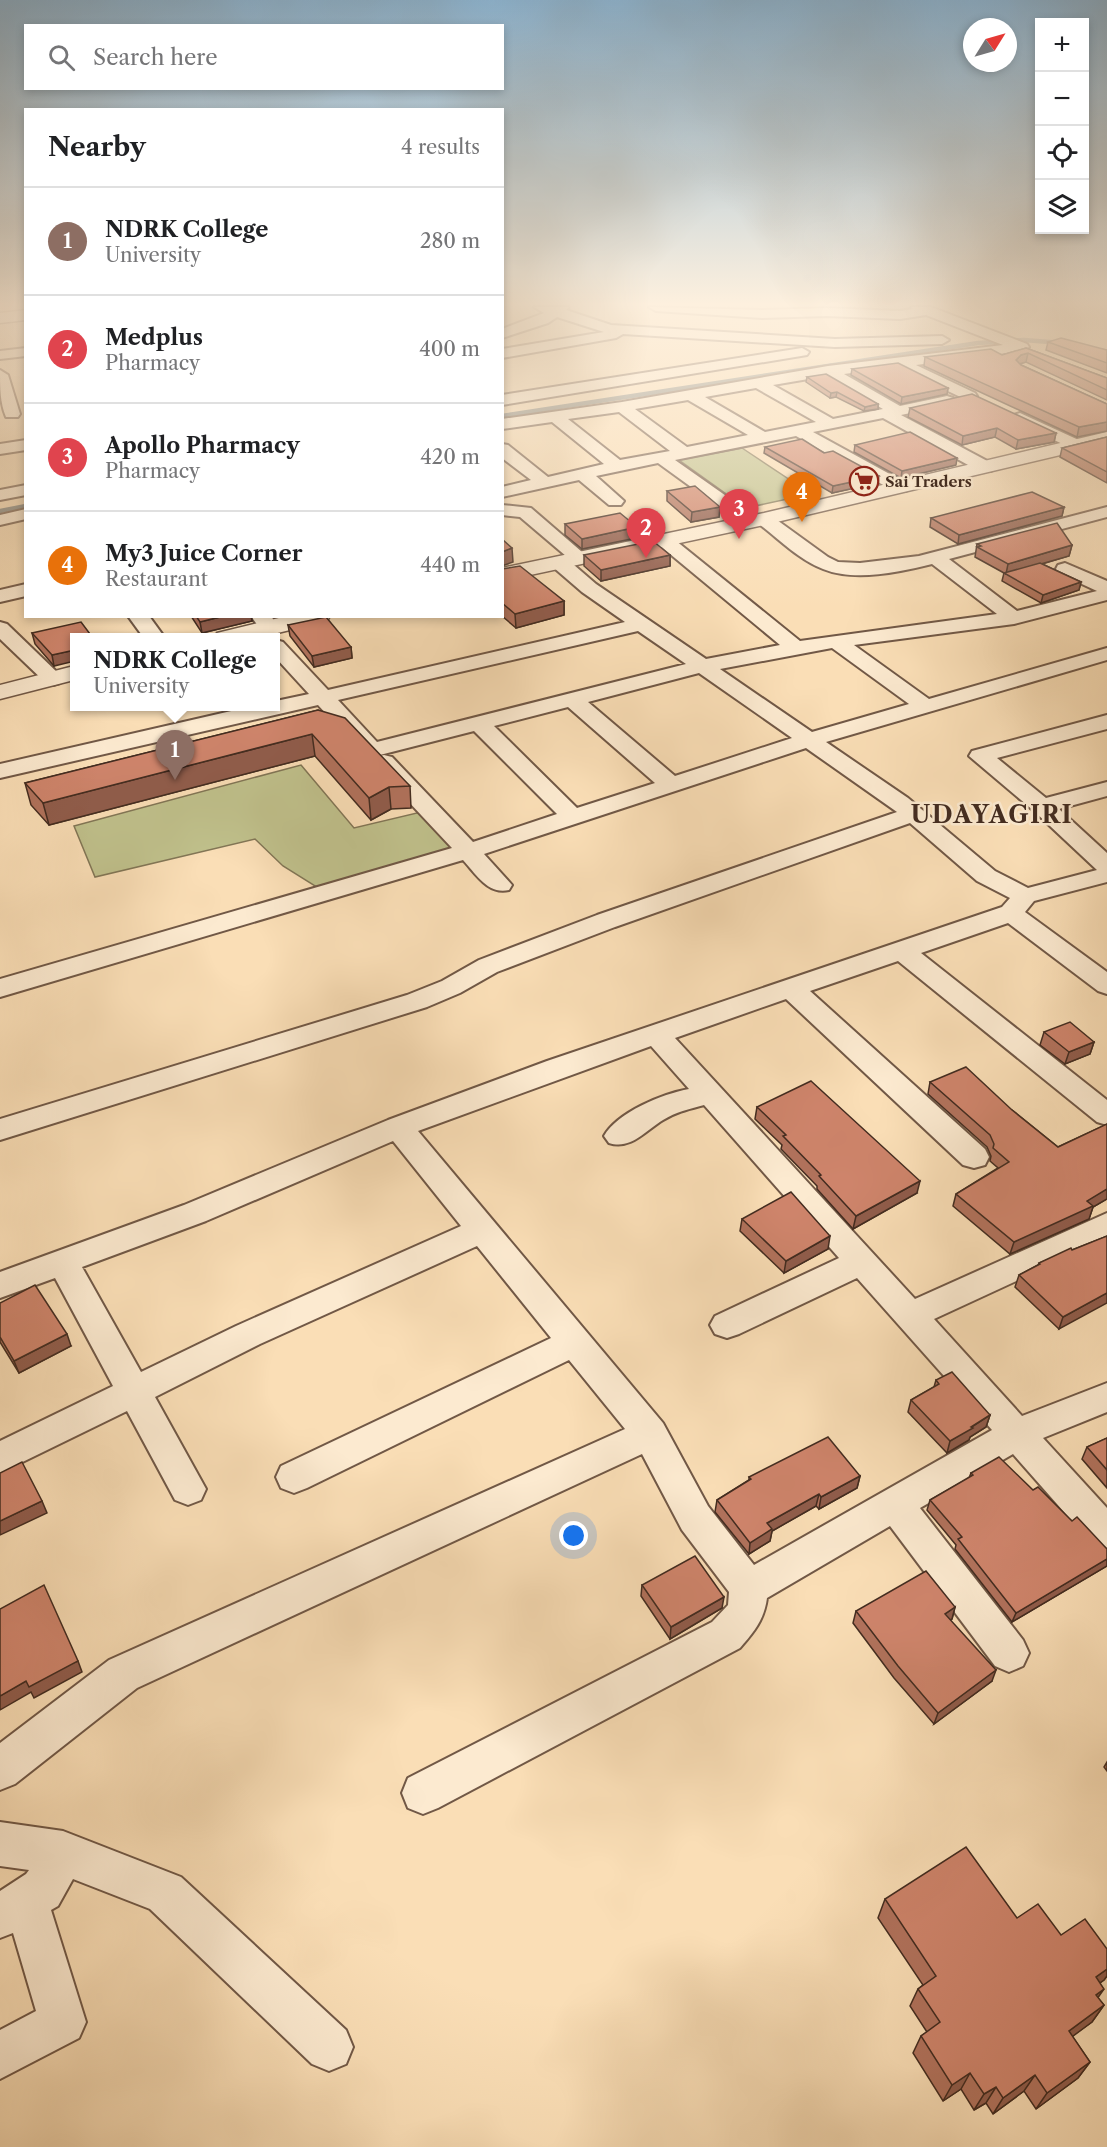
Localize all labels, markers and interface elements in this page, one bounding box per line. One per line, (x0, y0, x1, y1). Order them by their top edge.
north arrow (963, 18, 1017, 72)
map controls (1035, 18, 1089, 234)
button: + (1035, 18, 1089, 72)
search box (24, 24, 504, 90)
icon: search (45, 41, 78, 74)
text: Search here (93, 44, 218, 71)
button: − (1035, 72, 1089, 126)
button: locate (1035, 126, 1089, 180)
text: Nearby (48, 131, 146, 163)
text: 4 results (401, 135, 480, 159)
button: layers (1035, 180, 1089, 234)
text: NDRK College (105, 216, 269, 243)
text: 1 (63, 229, 72, 253)
text: 280 m (420, 229, 480, 253)
text: University (105, 243, 201, 267)
text: Medplus (105, 324, 203, 351)
text: 2 (62, 337, 73, 361)
text: 400 m (419, 337, 480, 361)
text: Pharmacy (105, 351, 200, 375)
text: Apollo Pharmacy (105, 432, 300, 459)
text: 3 (62, 445, 73, 469)
text: 420 m (420, 445, 480, 469)
text: Pharmacy (105, 459, 200, 483)
supermarket icon: Sai Traders (848, 465, 880, 497)
pin: 4 (782, 472, 822, 522)
place label: Sai Traders (885, 472, 972, 491)
pin: 3 (720, 490, 758, 539)
pin: 2 (626, 508, 666, 558)
text: My3 Juice Corner (105, 540, 302, 567)
text: 4 (62, 553, 73, 577)
text: 440 m (420, 553, 480, 577)
text: Restaurant (105, 567, 208, 591)
popup (70, 633, 280, 711)
text: NDRK College (93, 647, 257, 674)
text: University (93, 674, 189, 698)
pin: 1 (156, 730, 195, 780)
district label: UDAYAGIRI (911, 800, 1073, 829)
your location (559, 1521, 588, 1550)

